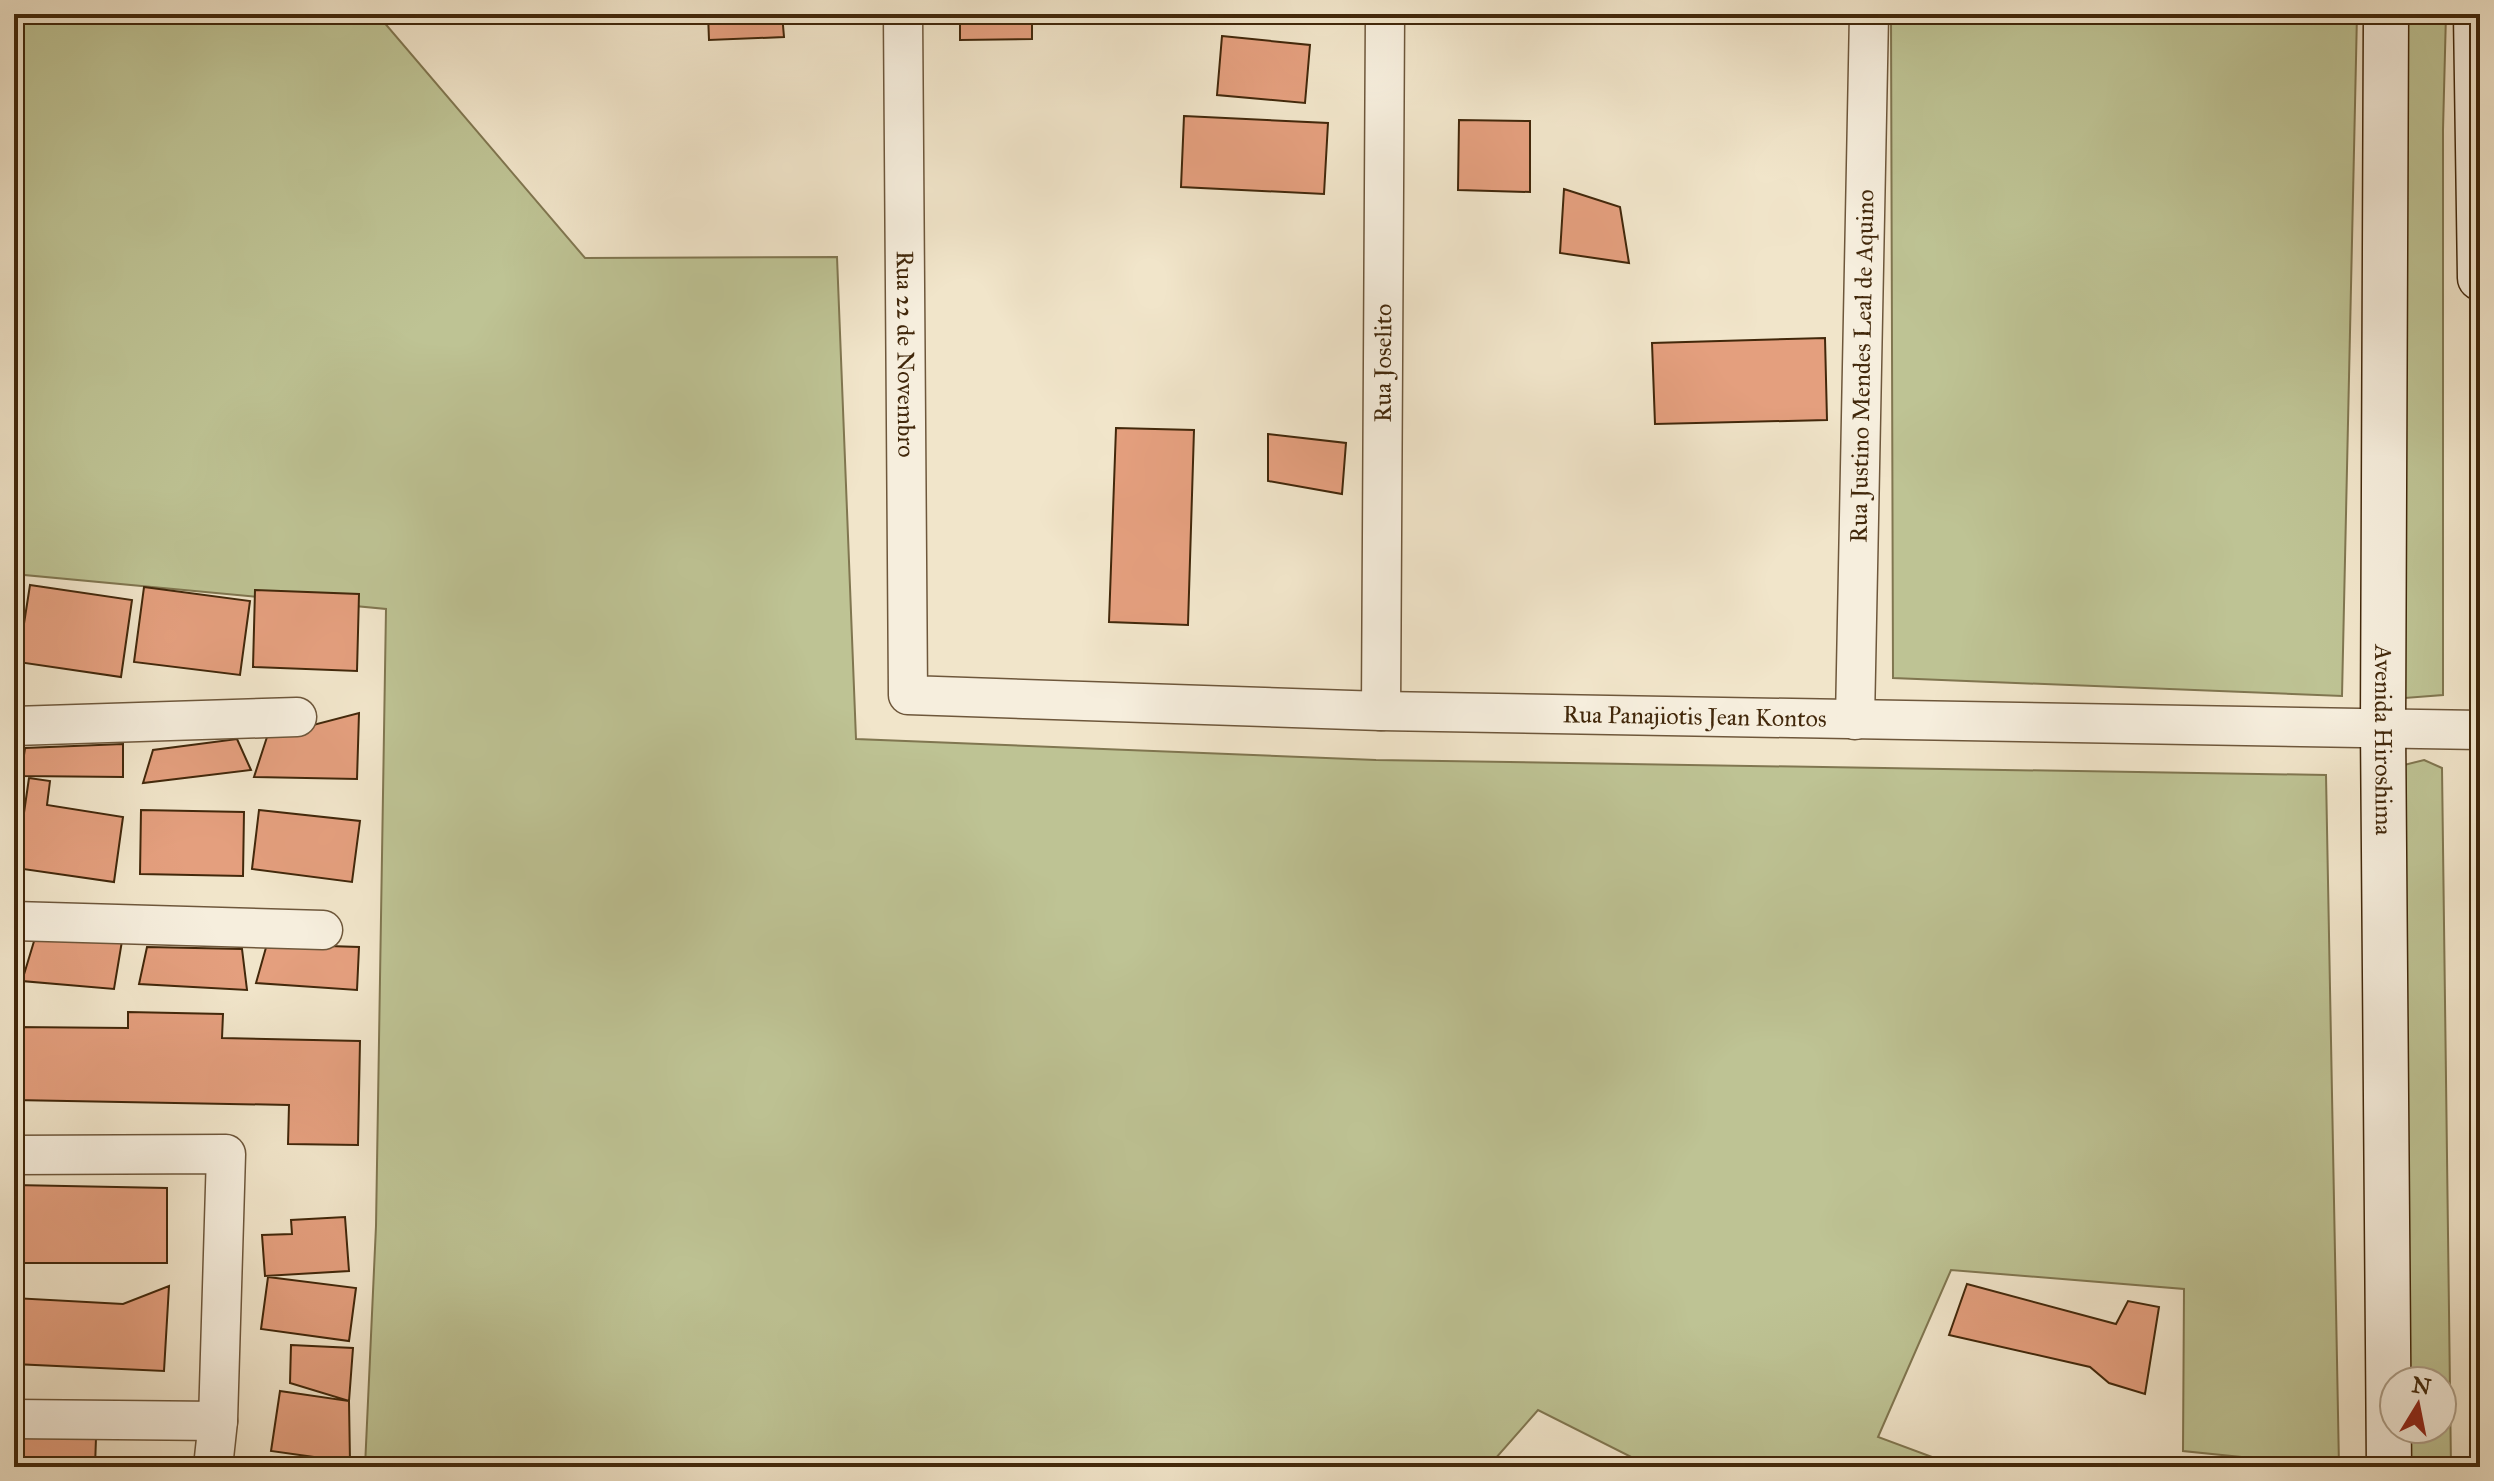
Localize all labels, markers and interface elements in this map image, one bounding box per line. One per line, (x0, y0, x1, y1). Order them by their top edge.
street label: Rua Justino Mendes Leal de Aquino (1844, 189, 1881, 543)
street label: Rua 22 de Novembro (890, 250, 921, 457)
street label: Rua Joselito (1368, 304, 1398, 422)
street label: Avenida Hiroshima (2368, 643, 2399, 836)
street label: Rua Panajiotis Jean Kontos (1562, 699, 1827, 734)
north arrow (2378, 1365, 2458, 1445)
text: N (2410, 1371, 2433, 1401)

